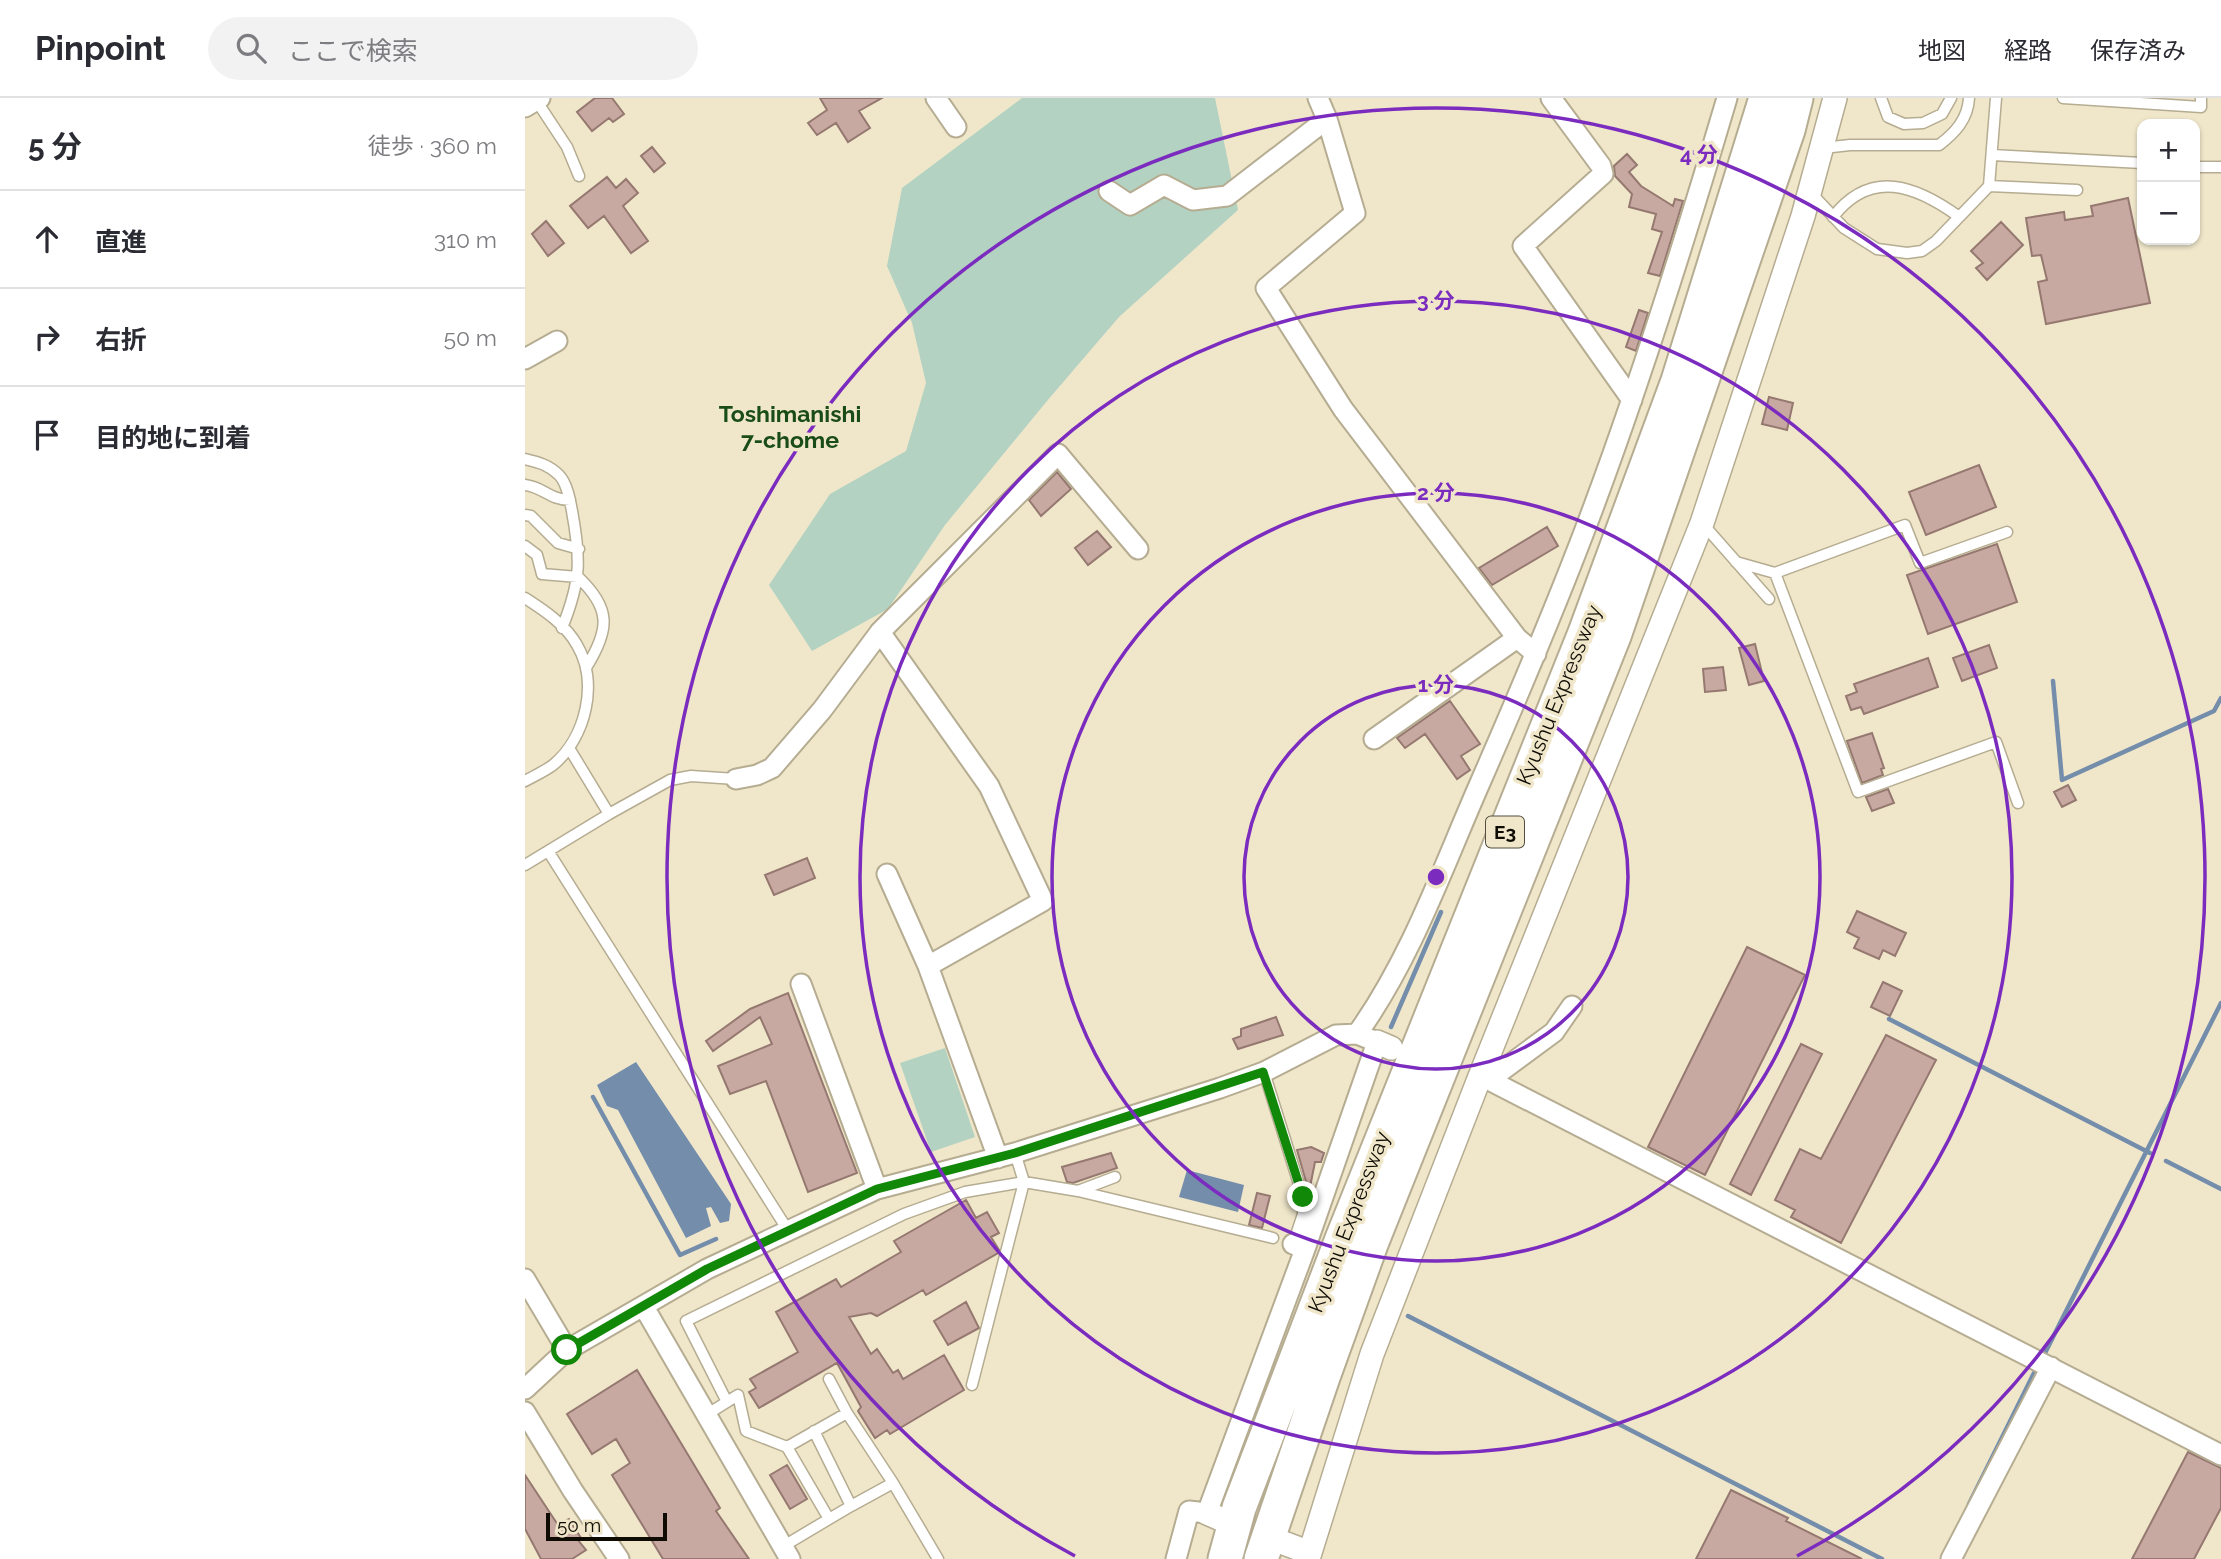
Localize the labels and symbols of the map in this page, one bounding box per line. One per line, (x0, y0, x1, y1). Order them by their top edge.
text: 4 分 (1680, 142, 1718, 167)
text: 3 分 (1417, 288, 1455, 313)
district label: Toshimanishi 7-chome (719, 400, 861, 453)
text: 2 分 (1417, 480, 1455, 505)
street label: Kyushu Expressway (1511, 601, 1606, 788)
text: 1 分 (1418, 672, 1454, 697)
road number: E3 (1486, 817, 1524, 848)
centre of rings (1424, 865, 1448, 889)
street label: Kyushu Expressway (1302, 1128, 1395, 1316)
route end (1287, 1181, 1318, 1212)
route start (551, 1334, 582, 1365)
scale bar (546, 1510, 667, 1542)

